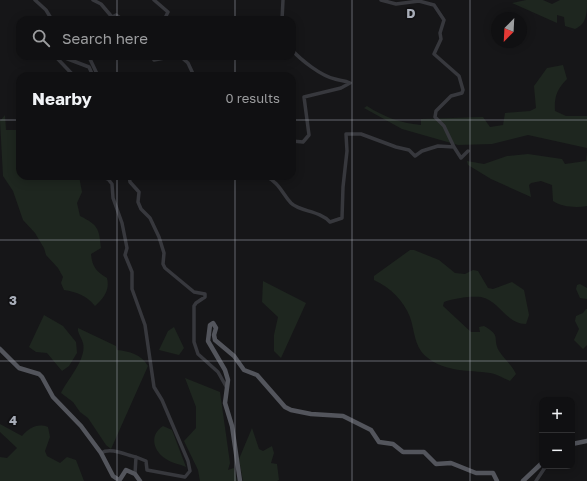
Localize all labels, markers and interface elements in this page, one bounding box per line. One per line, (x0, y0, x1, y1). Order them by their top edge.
text: D (406, 5, 416, 21)
north arrow (491, 12, 527, 48)
search box (16, 16, 296, 60)
icon: search (30, 27, 52, 49)
text: Search here (62, 29, 148, 47)
text: Nearby (32, 88, 92, 109)
text: 0 results (225, 90, 280, 106)
text: 3 (9, 292, 17, 308)
map controls (539, 397, 575, 469)
button: + (539, 397, 575, 433)
text: 4 (9, 412, 17, 428)
button: − (539, 433, 575, 469)

